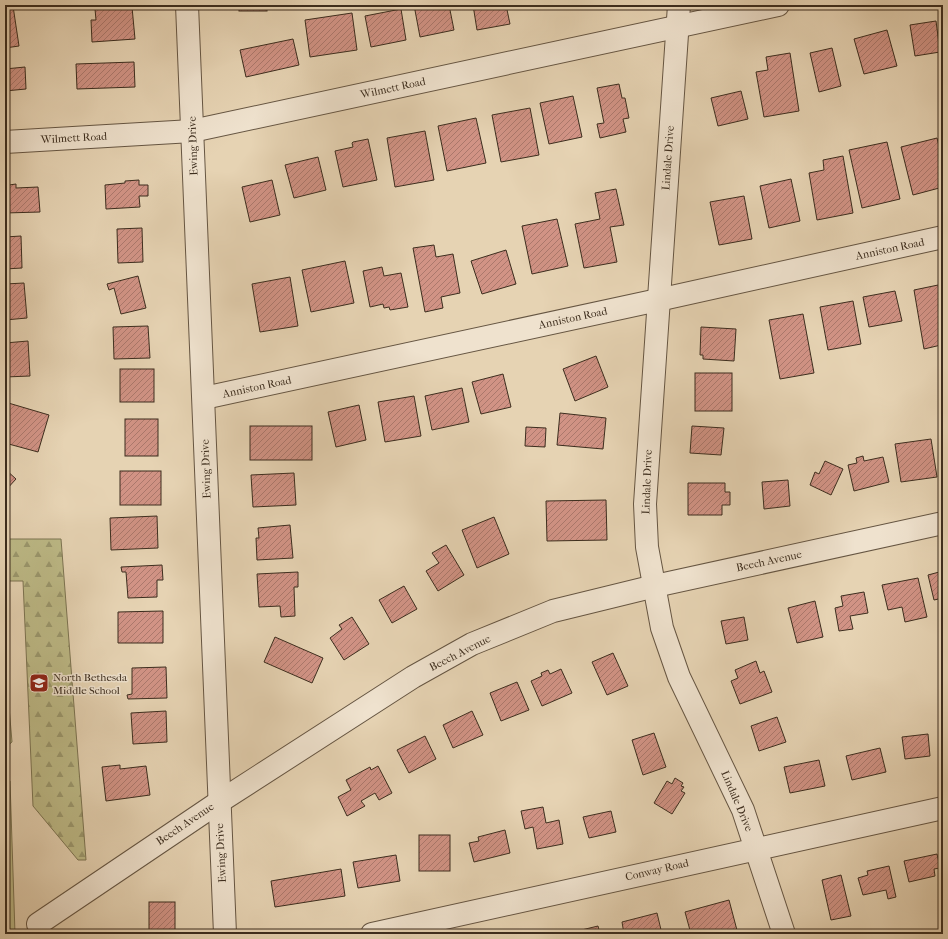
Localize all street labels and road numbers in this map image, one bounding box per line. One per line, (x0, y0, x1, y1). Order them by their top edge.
street label: Wilmett Road (358, 75, 428, 101)
street label: Ewing Drive (185, 115, 201, 176)
street label: Lindale Drive (659, 125, 677, 191)
street label: Wilmett Road (40, 130, 108, 146)
street label: Anniston Road (853, 235, 927, 263)
street label: Anniston Road (536, 304, 610, 332)
street label: Anniston Road (220, 373, 294, 401)
street label: Ewing Drive (198, 438, 214, 499)
street label: Lindale Drive (639, 449, 655, 515)
street label: Beech Avenue (735, 548, 804, 574)
street label: Beech Avenue (427, 632, 493, 674)
street label: Lindale Drive (718, 769, 756, 834)
street label: Beech Avenue (154, 800, 217, 848)
street label: Ewing Drive (213, 822, 229, 883)
street label: Conway Road (624, 856, 691, 884)

